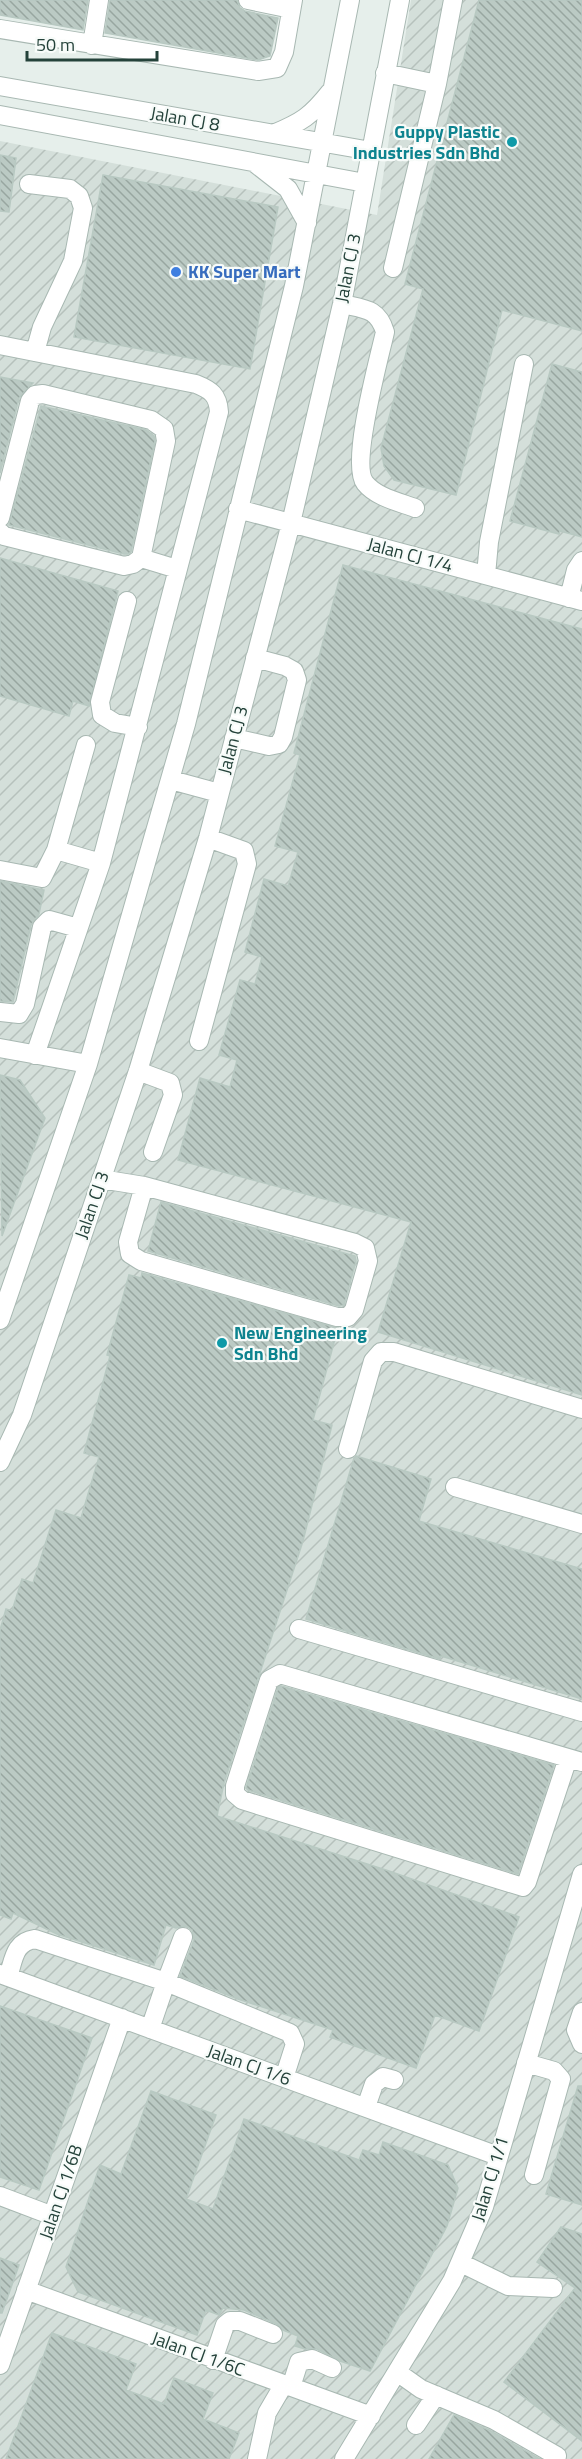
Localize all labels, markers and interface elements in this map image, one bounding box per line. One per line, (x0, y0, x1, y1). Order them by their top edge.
scale bar (27, 24, 158, 62)
text: 50 m (36, 31, 75, 58)
street label: Jalan CJ 8 (148, 99, 222, 138)
place label: Guppy Plastic Industries Sdn Bhd (353, 118, 500, 166)
marker: Guppy Plastic Industries Sdn Bhd (505, 135, 519, 149)
street label: Jalan CJ 3 (328, 231, 367, 305)
place label: KK Super Mart (188, 258, 301, 285)
marker: KK Super Mart (169, 265, 183, 279)
street label: Jalan CJ 1/4 (364, 530, 456, 579)
street label: Jalan CJ 3 (210, 703, 255, 777)
street label: Jalan CJ 3 (67, 1167, 116, 1242)
place label: New Engineering Sdn Bhd (234, 1319, 367, 1367)
marker: New Engineering Sdn Bhd (215, 1336, 229, 1350)
street label: Jalan CJ 1/6 (203, 2037, 295, 2092)
street label: Jalan CJ 1/1 (464, 2133, 515, 2225)
street label: Jalan CJ 1/6B (32, 2141, 89, 2243)
street label: Jalan CJ 1/6C (148, 2324, 249, 2383)

